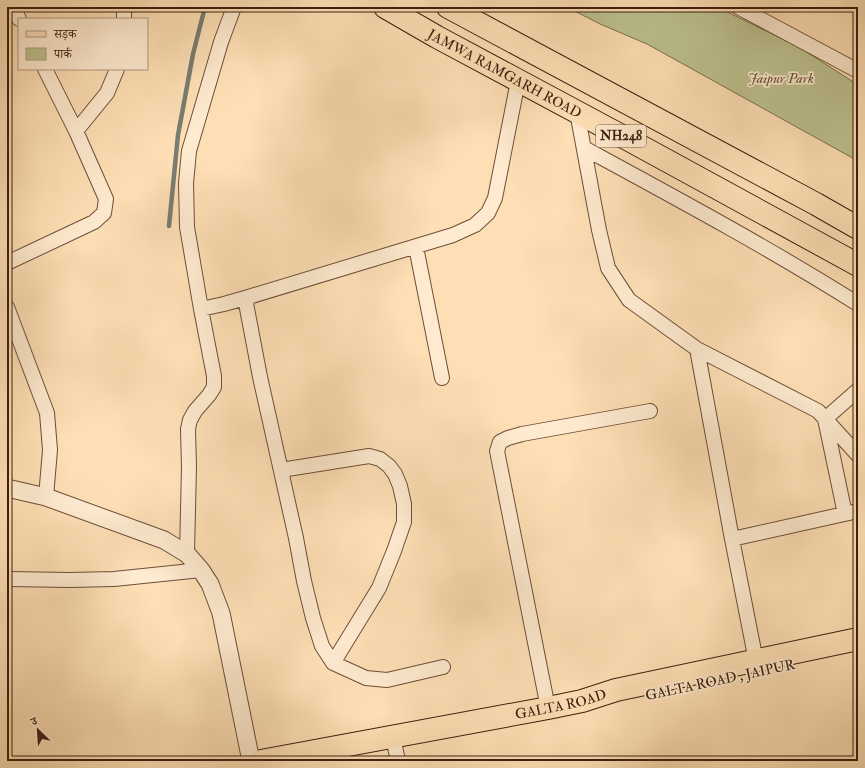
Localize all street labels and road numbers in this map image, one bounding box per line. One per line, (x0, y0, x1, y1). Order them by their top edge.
street label: JAMWA RAMGARH ROAD (424, 25, 585, 122)
road number: NH248 (596, 125, 646, 147)
street label: GALTA ROAD , JAIPUR (644, 656, 797, 704)
street label: GALTA ROAD (514, 685, 608, 722)

